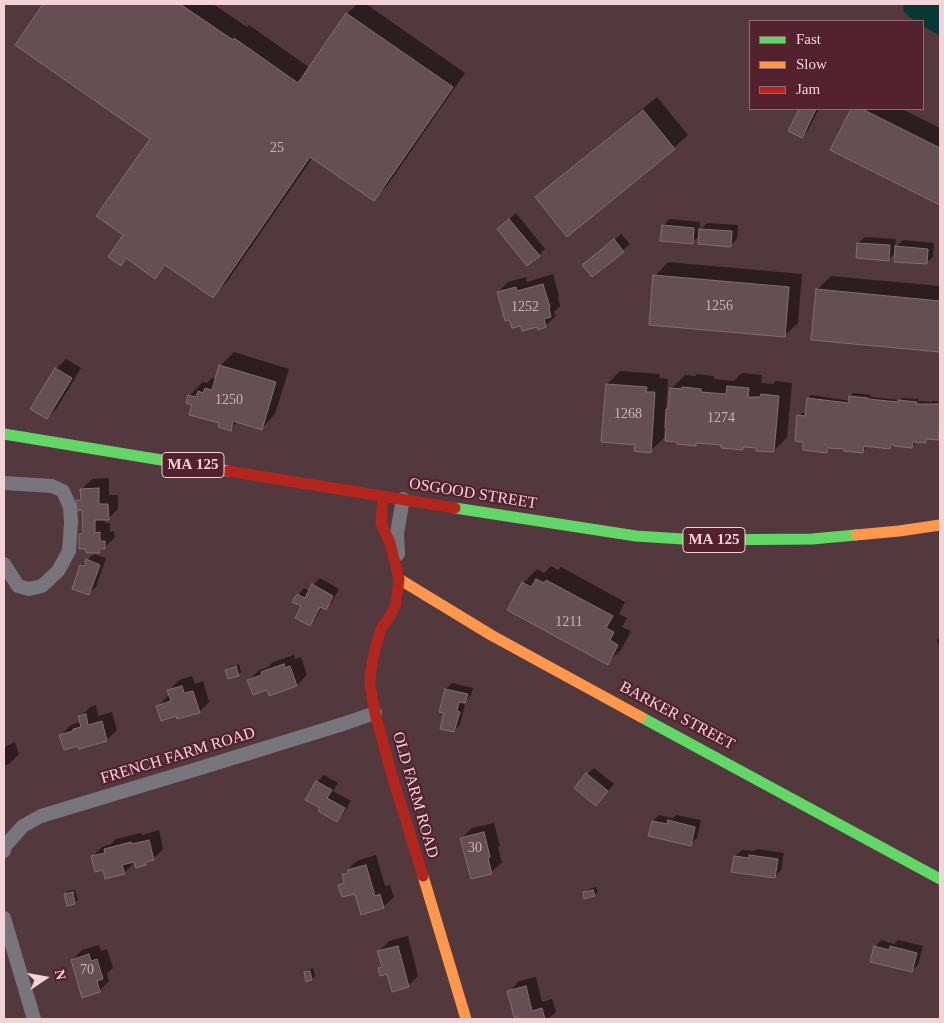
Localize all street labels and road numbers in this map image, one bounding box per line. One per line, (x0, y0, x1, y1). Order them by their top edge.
road number: MA 125 (162, 452, 224, 478)
street label: OSGOOD STREET (408, 474, 538, 514)
road number: MA 125 (683, 528, 745, 552)
street label: BARKER STREET (616, 678, 738, 754)
street label: FRENCH FARM ROAD (98, 723, 258, 789)
street label: OLD FARM ROAD (388, 730, 442, 860)

